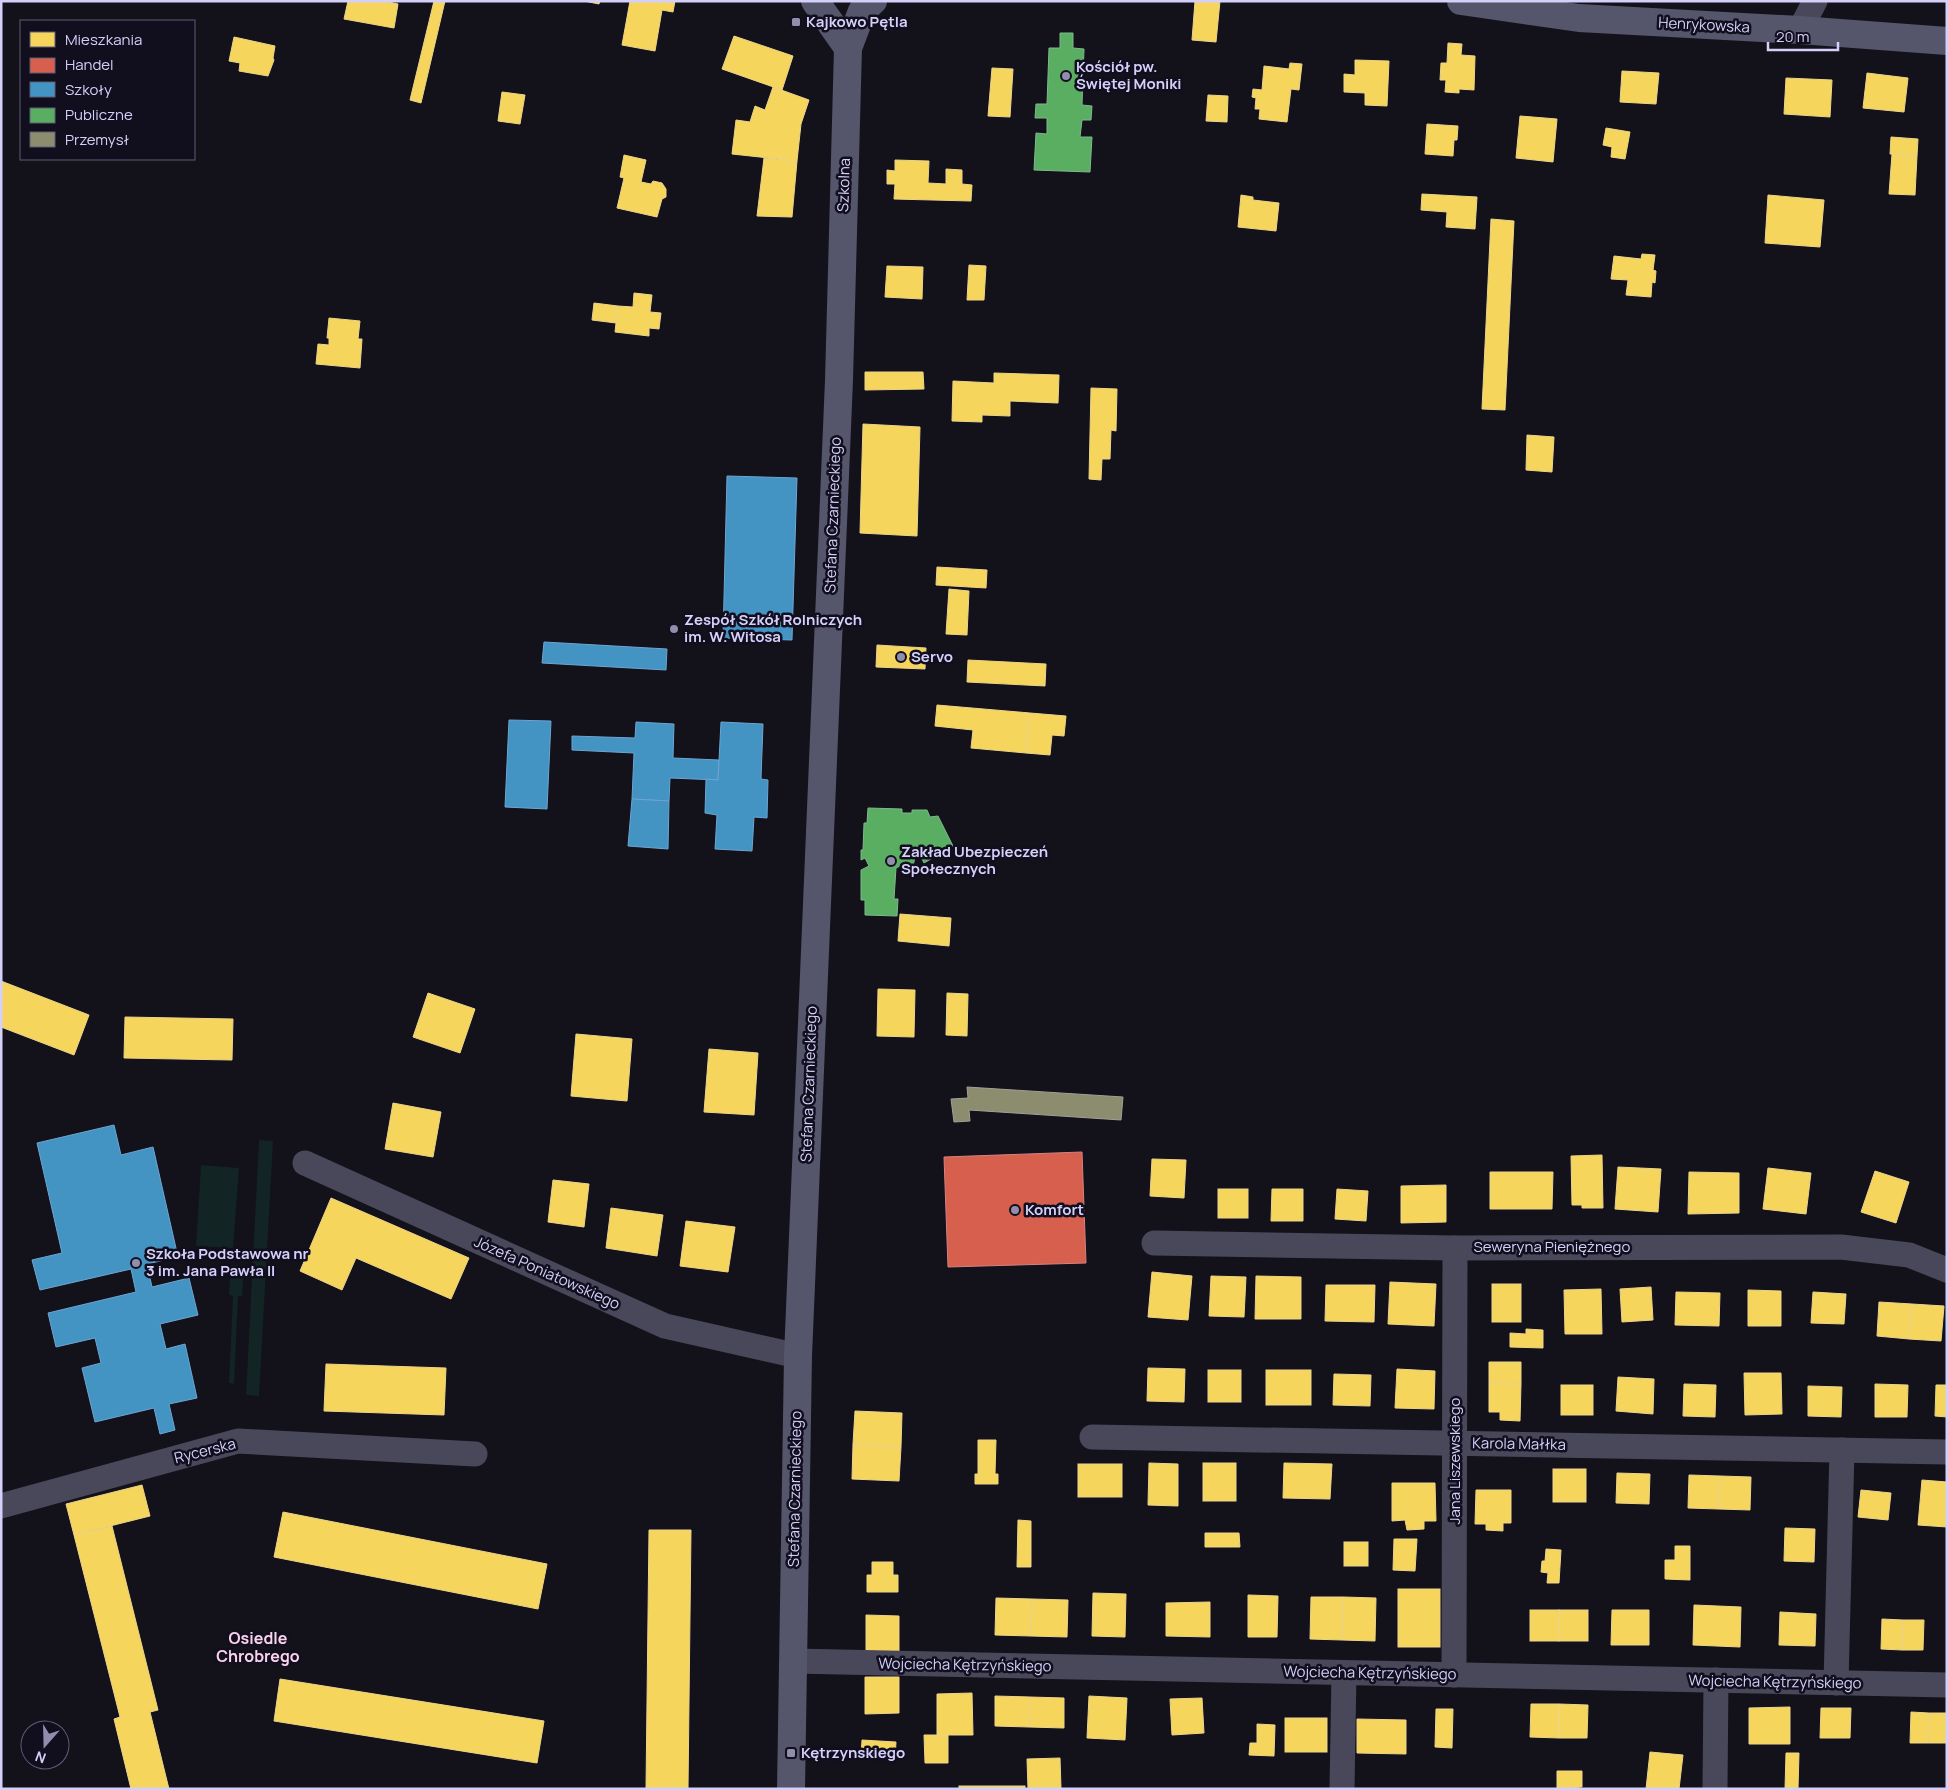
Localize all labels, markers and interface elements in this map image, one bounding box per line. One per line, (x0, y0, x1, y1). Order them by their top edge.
place label: Kajkowo Pętla (806, 11, 908, 32)
street label: Henrykowska (1658, 12, 1750, 37)
marker: Kajkowo Pętla (790, 16, 802, 28)
legend (20, 20, 195, 160)
scale bar (1768, 20, 1838, 52)
text: 20 m (1776, 26, 1809, 47)
text: Mieszkania (65, 29, 142, 50)
text: Handel (65, 54, 114, 75)
place label: Kościół pw. Świętej Moniki (1076, 56, 1182, 94)
marker: Kościół pw. Świętej Moniki (1060, 70, 1072, 82)
text: Szkoły (65, 79, 112, 100)
text: Publiczne (65, 104, 133, 125)
text: Przemysł (65, 129, 130, 150)
street label: Szkolna (832, 158, 855, 212)
street label: Stefana Czarnieckiego (819, 436, 846, 593)
place label: Zespół Szkół Rolniczych im. W. Witosa (684, 609, 862, 647)
marker: Zespół Szkół Rolniczych im. W. Witosa (668, 623, 680, 635)
place label: Servo (911, 646, 953, 667)
marker: Servo (895, 651, 907, 663)
place label: Zakład Ubezpieczeń Społecznych (901, 841, 1048, 879)
marker: Zakład Ubezpieczeń Społecznych (885, 855, 897, 867)
street label: Stefana Czarnieckiego (795, 1005, 822, 1162)
place label: Komfort (1025, 1199, 1084, 1220)
marker: Komfort (1009, 1204, 1021, 1216)
street label: Józefa Poniatowskiego (471, 1231, 624, 1314)
street label: Seweryna Pieniężnego (1474, 1236, 1631, 1257)
place label: Szkoła Podstawowa nr 3 im. Jana Pawła II (146, 1243, 309, 1281)
marker: Szkoła Podstawowa nr 3 im. Jana Pawła II (130, 1257, 142, 1269)
street label: Jana Liszewskiego (1444, 1397, 1465, 1524)
street label: Stefana Czarnieckiego (783, 1411, 806, 1567)
street label: Karola Małłka (1472, 1432, 1566, 1455)
street label: Rycerska (172, 1433, 238, 1468)
district label: Osiedle Chrobrego (216, 1627, 300, 1667)
street label: Wojciecha Kętrzyńskiego (878, 1652, 1052, 1677)
street label: Wojciecha Kętrzyńskiego (1283, 1660, 1457, 1685)
street label: Wojciecha Kętrzyńskiego (1688, 1669, 1862, 1694)
north arrow (20, 1720, 70, 1770)
place label: Kętrzynskiego (801, 1742, 905, 1763)
text: N (32, 1747, 48, 1768)
marker: Kętrzynskiego (785, 1747, 797, 1759)

